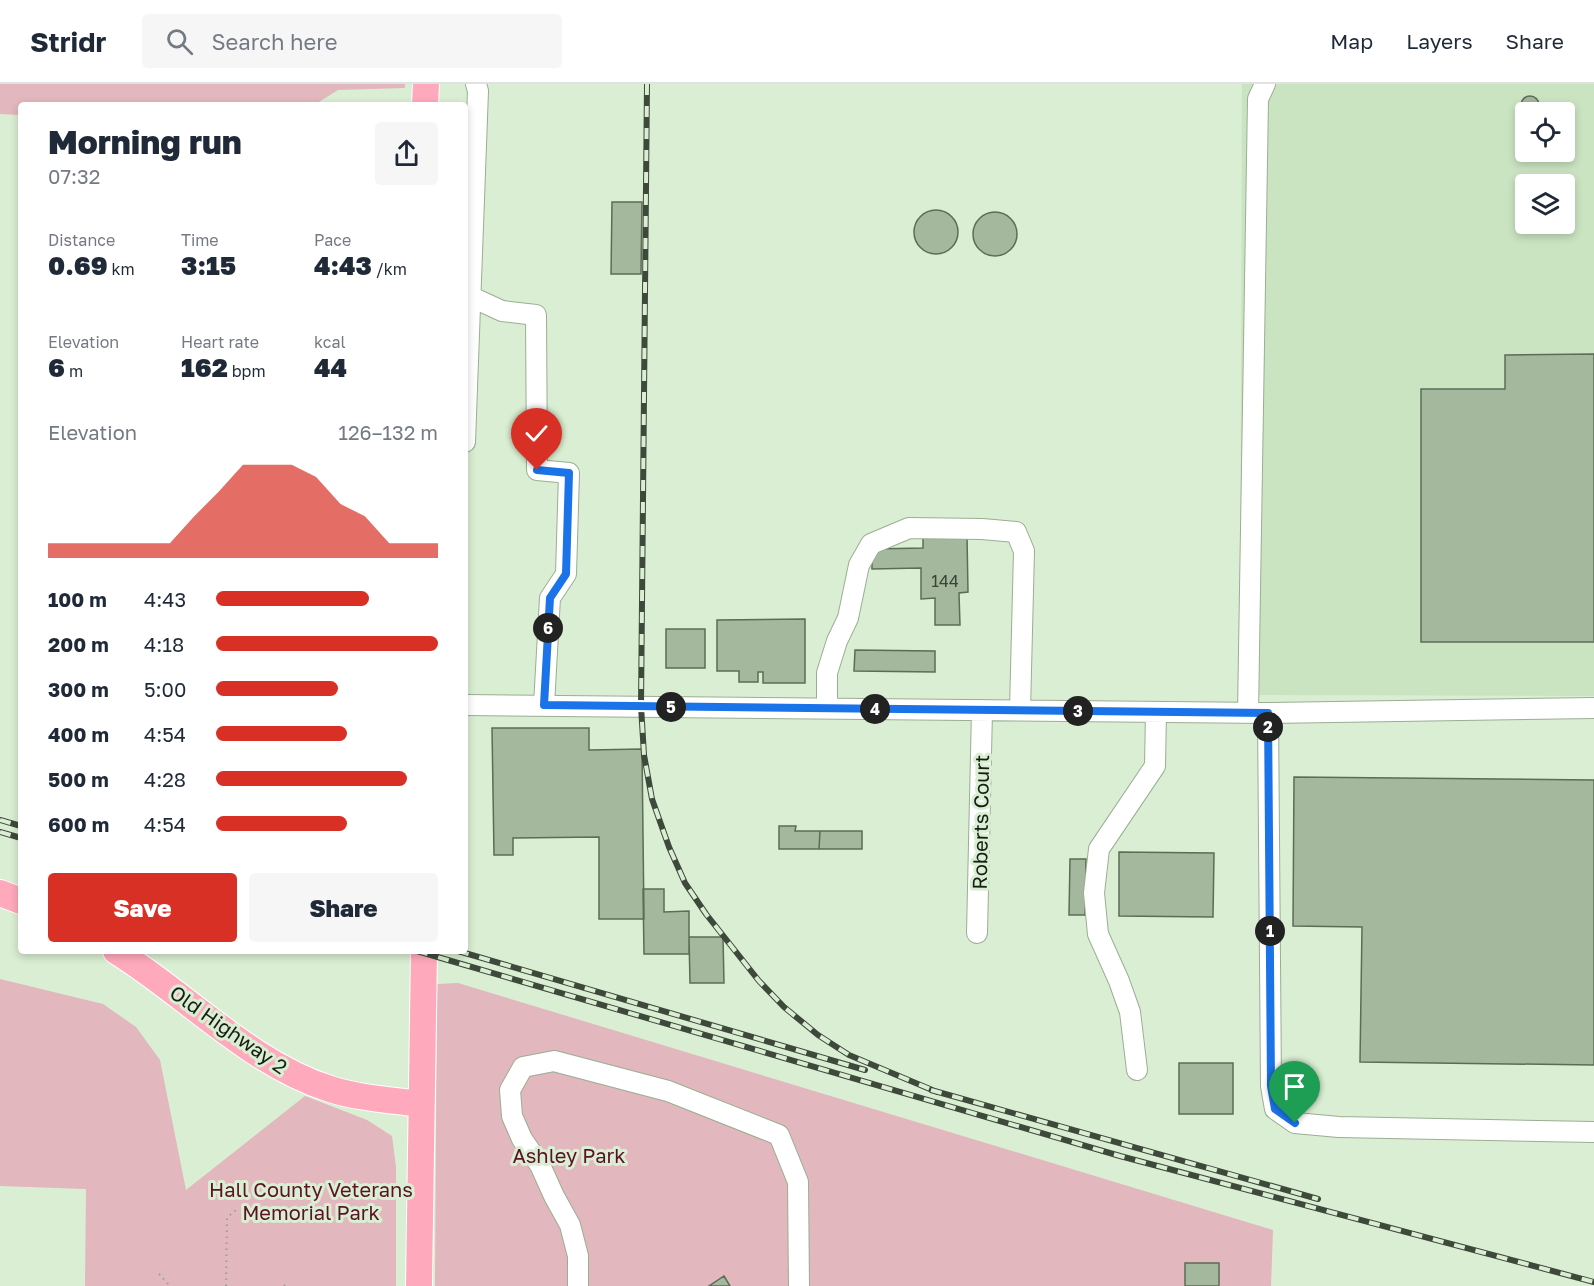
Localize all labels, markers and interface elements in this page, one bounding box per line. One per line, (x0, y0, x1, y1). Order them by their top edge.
search box (142, 14, 562, 68)
text: Stridr (30, 25, 106, 58)
icon: search (163, 25, 196, 58)
text: Search here (211, 28, 337, 55)
text: Map (1330, 28, 1373, 54)
text: Layers (1406, 28, 1473, 54)
text: Share (1506, 28, 1564, 54)
map controls (1515, 102, 1575, 234)
button: locate (1515, 102, 1575, 162)
text: Morning run (48, 122, 242, 161)
button: share (375, 122, 438, 185)
text: 07:32 (48, 164, 100, 188)
button: layers (1515, 174, 1575, 234)
text: Distance (48, 230, 115, 250)
text: Time (181, 230, 219, 250)
text: Pace (314, 230, 351, 250)
text: 0.69 (48, 250, 108, 281)
text: 3:15 (181, 250, 236, 281)
text: 4:43 (314, 250, 372, 281)
text: km (108, 259, 135, 279)
text: /km (372, 259, 407, 279)
text: Elevation (48, 332, 119, 352)
text: Heart rate (181, 332, 259, 352)
text: kcal (314, 332, 346, 352)
text: 6 (48, 352, 65, 383)
text: 162 (181, 352, 228, 383)
text: 44 (314, 352, 347, 383)
text: m (65, 361, 83, 381)
text: bpm (228, 361, 266, 381)
pin (511, 408, 562, 470)
icon: check (520, 417, 553, 450)
text: Elevation (48, 420, 137, 444)
text: 126–132 m (338, 420, 438, 444)
house number: 144 (931, 571, 959, 591)
text: 100 m (48, 587, 107, 611)
text: 4:43 (144, 587, 186, 611)
pin: 6 (533, 613, 563, 643)
text: 6 (543, 618, 553, 638)
text: 200 m (48, 632, 109, 656)
text: 4:18 (144, 632, 184, 656)
text: 300 m (48, 677, 109, 701)
text: 5:00 (144, 677, 186, 701)
pin: 5 (656, 692, 686, 722)
pin: 4 (860, 694, 890, 724)
pin: 3 (1063, 696, 1093, 726)
text: 5 (666, 697, 676, 717)
text: 4 (870, 699, 880, 719)
text: 3 (1073, 701, 1083, 721)
pin: 2 (1253, 712, 1283, 742)
text: 2 (1263, 717, 1273, 737)
text: 400 m (48, 722, 109, 746)
text: 4:54 (144, 722, 186, 746)
street label: Roberts Court (967, 754, 993, 890)
text: 500 m (48, 767, 109, 791)
text: 4:28 (144, 767, 186, 791)
text: 600 m (48, 812, 109, 836)
text: 4:54 (144, 812, 186, 836)
button: Save (48, 873, 237, 942)
button: Share (249, 873, 438, 942)
pin: 1 (1255, 916, 1285, 946)
text: 1 (1266, 921, 1274, 941)
street label: Old Highway 2 (166, 980, 292, 1078)
pin (1269, 1061, 1320, 1123)
icon: arrive (1278, 1070, 1311, 1103)
park label: Ashley Park (512, 1143, 626, 1167)
park label: Hall County Veterans Memorial Park (209, 1177, 413, 1224)

